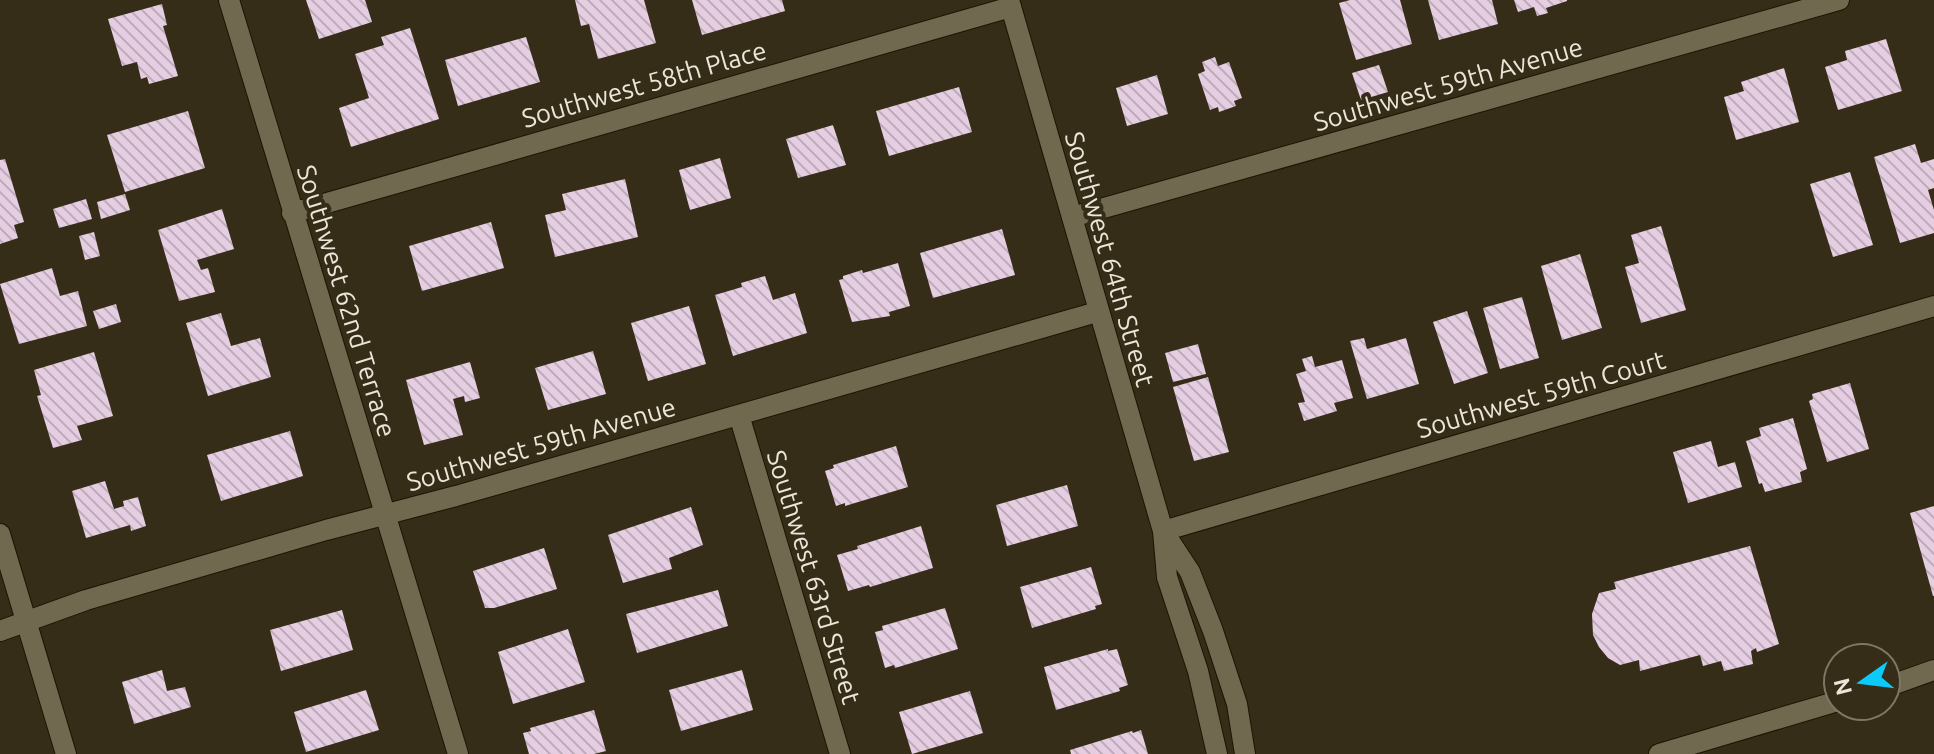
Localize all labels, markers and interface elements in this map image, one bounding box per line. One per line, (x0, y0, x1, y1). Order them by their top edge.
street label: Southwest 59th Avenue (1310, 32, 1586, 136)
street label: Southwest 58th Place (518, 35, 770, 133)
street label: Southwest 64th Street (1060, 128, 1160, 390)
street label: Southwest 62nd Terrace (292, 161, 402, 441)
street label: Southwest 59th Court (1413, 345, 1669, 443)
street label: Southwest 59th Avenue (403, 392, 679, 496)
street label: Southwest 63rd Street (762, 447, 866, 707)
north arrow (1822, 642, 1902, 722)
text: N (1828, 676, 1856, 698)

